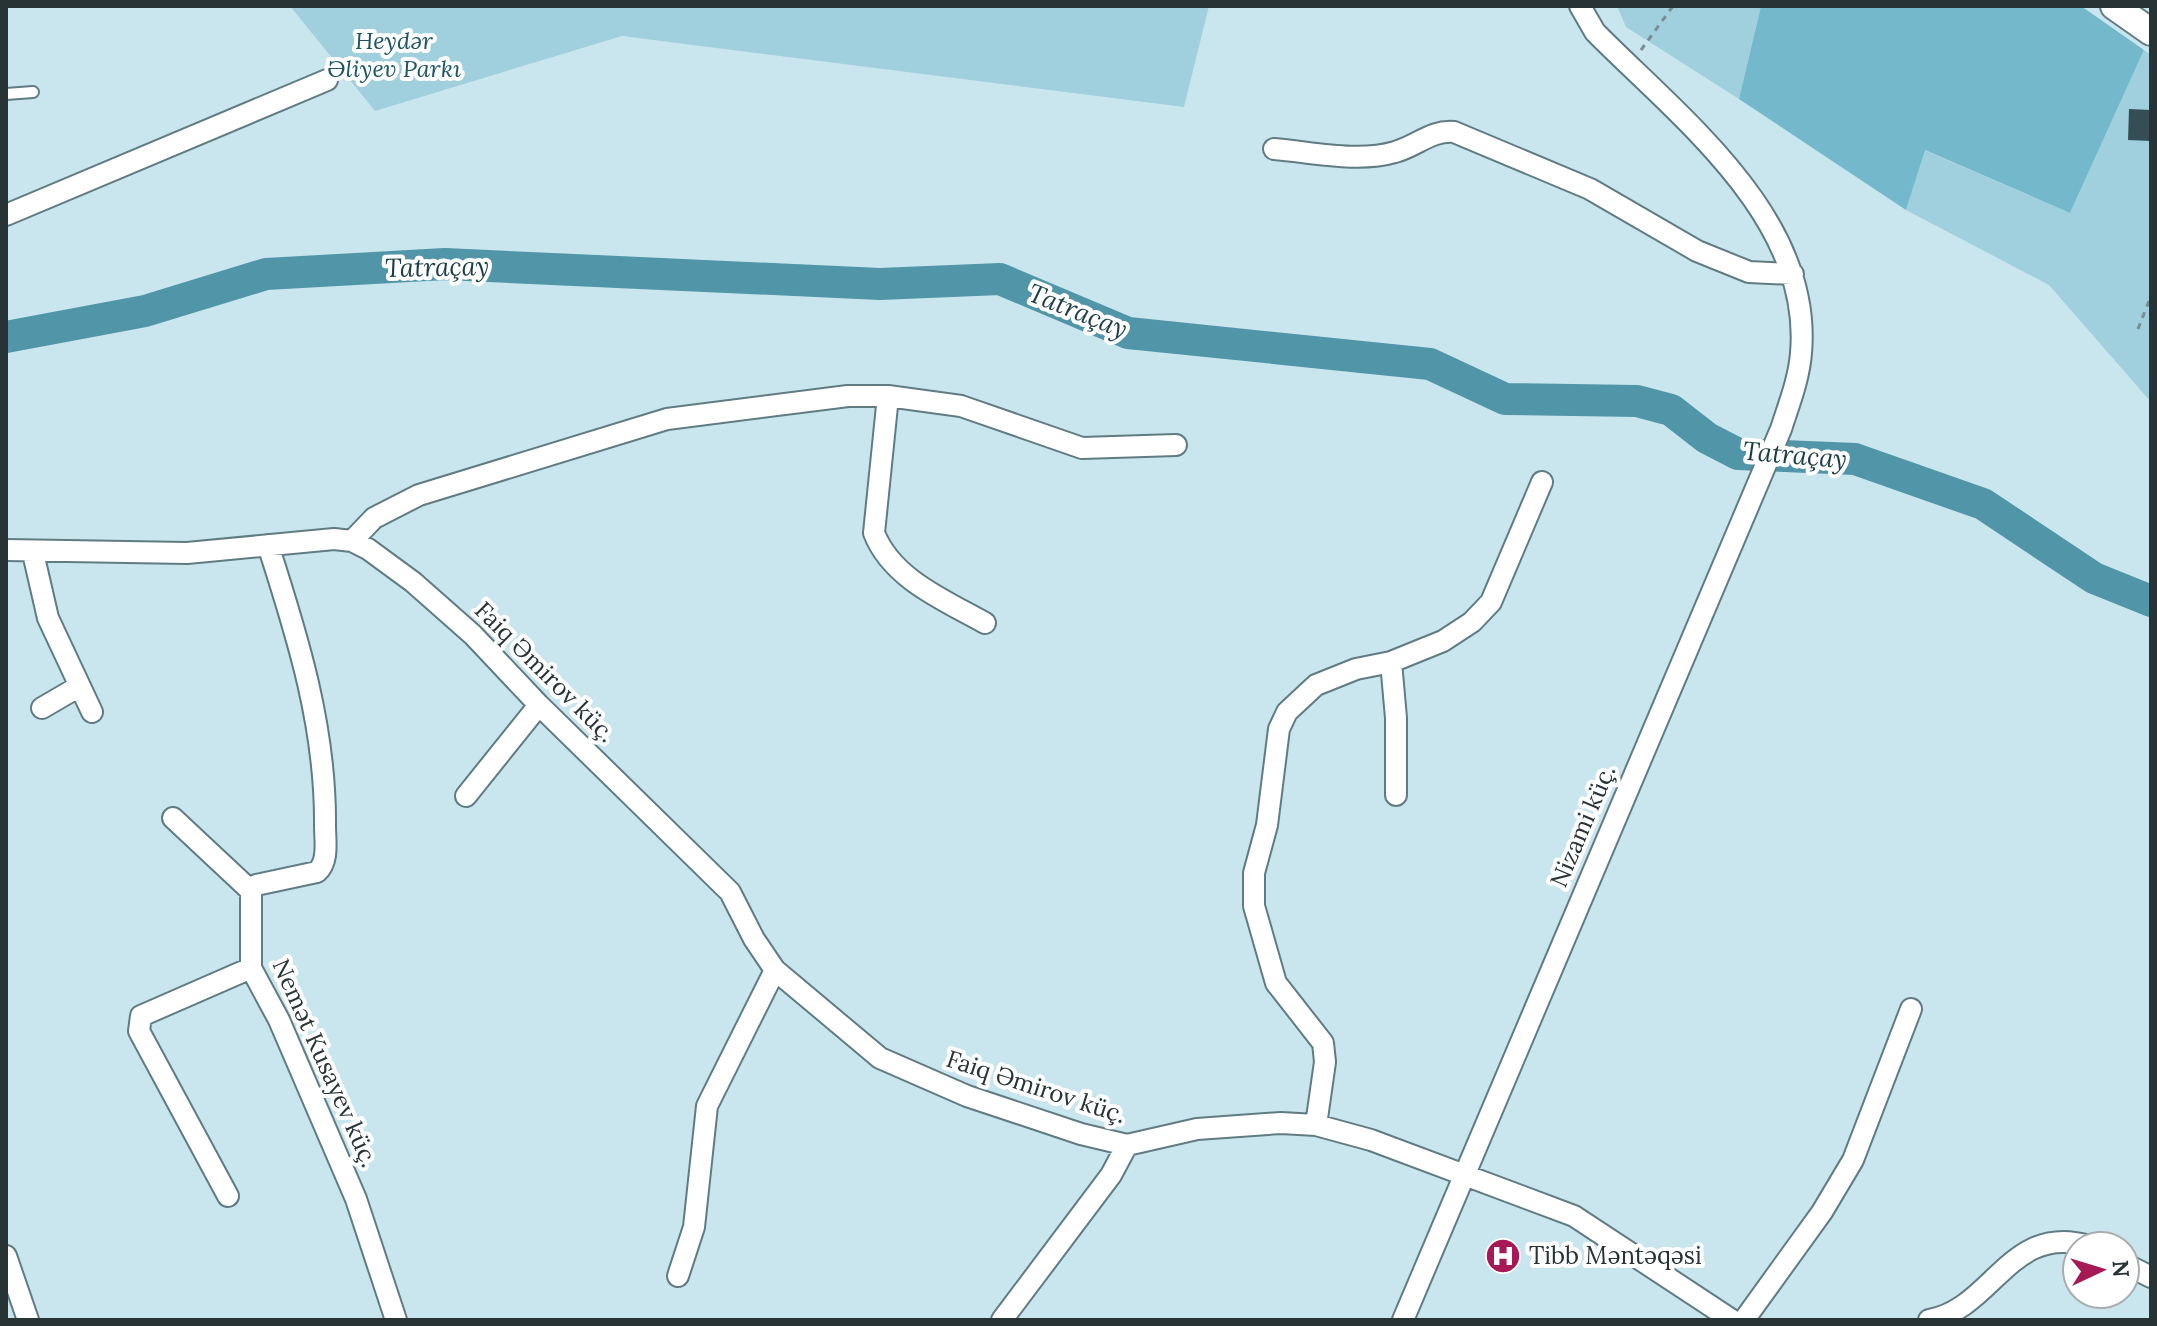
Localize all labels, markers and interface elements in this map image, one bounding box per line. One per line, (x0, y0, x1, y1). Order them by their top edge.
park label: Heydər Əliyev Parkı (327, 25, 461, 84)
water label: Tatraçay (385, 249, 489, 284)
water label: Tatraçay (1024, 276, 1133, 345)
water label: Tatraçay (1742, 434, 1848, 475)
street label: Faiq Əmirov küç. (468, 595, 622, 749)
street label: Nizami küç. (1543, 760, 1622, 892)
street label: Nemət Kusayev küç. (266, 954, 385, 1172)
street label: Faiq Əmirov küç. (943, 1043, 1130, 1130)
north arrow (2061, 1230, 2141, 1310)
hospital icon: Tibb Məntəqəsi (1484, 1237, 1522, 1275)
place label: Tibb Məntəqəsi (1529, 1240, 1702, 1271)
text: N (2106, 1259, 2136, 1278)

